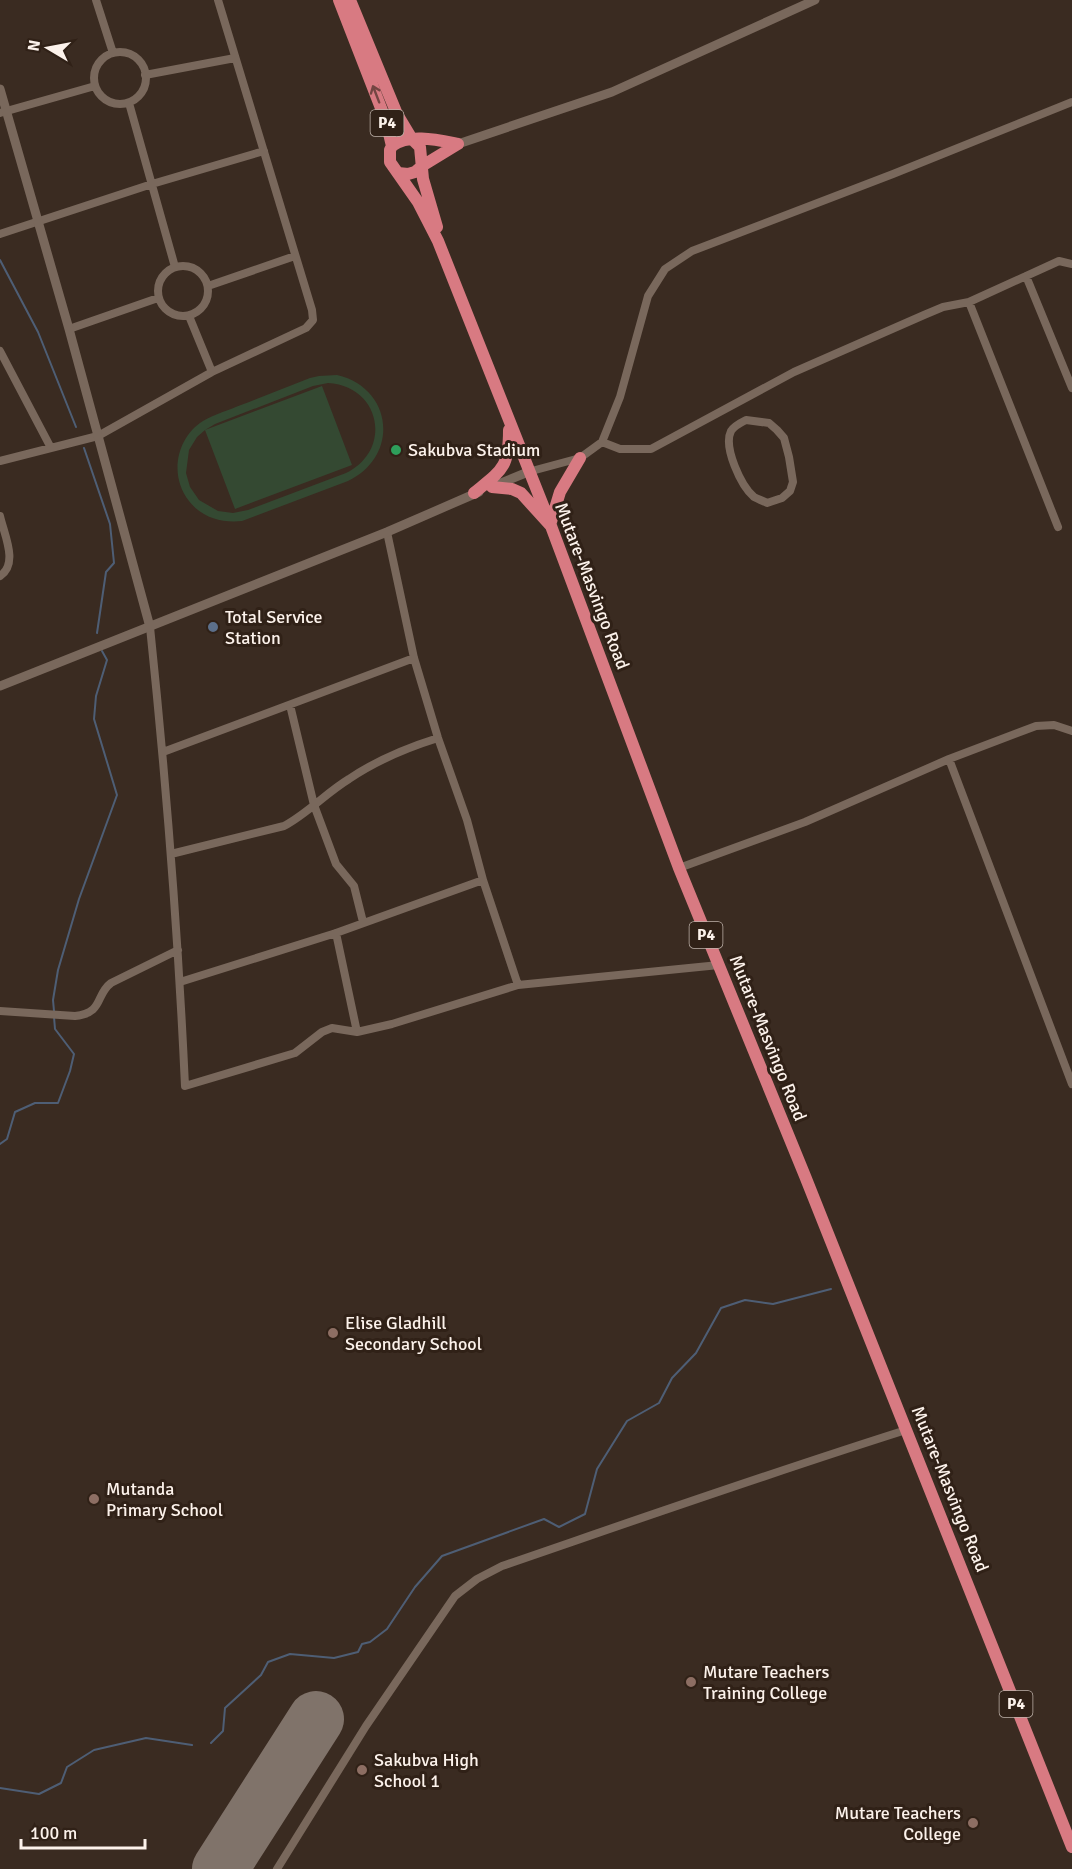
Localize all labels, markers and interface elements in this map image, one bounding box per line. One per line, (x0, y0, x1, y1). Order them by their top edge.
north arrow (18, 18, 78, 78)
text: N (23, 38, 45, 53)
one-way arrow (369, 85, 380, 104)
road number: P4 (370, 110, 404, 136)
place label: Sakubva Stadium (408, 439, 540, 461)
marker: Sakubva Stadium (389, 443, 403, 457)
street label: Mutare-Masvingo Road (550, 499, 634, 673)
place label: Total Service Station (225, 606, 323, 649)
marker: Total Service Station (206, 620, 220, 634)
road number: P4 (690, 922, 722, 948)
street label: Mutare-Masvingo Road (725, 952, 811, 1124)
place label: Elise Gladhill Secondary School (345, 1312, 482, 1355)
marker: Elise Gladhill Secondary School (326, 1326, 340, 1340)
street label: Mutare-Masvingo Road (907, 1403, 993, 1575)
place label: Mutanda Primary School (106, 1478, 223, 1521)
marker: Mutanda Primary School (87, 1492, 101, 1506)
place label: Mutare Teachers Training College (703, 1661, 829, 1704)
marker: Mutare Teachers Training College (684, 1675, 698, 1689)
road number: P4 (1000, 1691, 1032, 1717)
place label: Sakubva High School 1 (374, 1749, 479, 1792)
marker: Sakubva High School 1 (355, 1763, 369, 1777)
place label: Mutare Teachers College (835, 1802, 961, 1845)
scale bar (21, 1812, 146, 1850)
marker: Mutare Teachers College (966, 1816, 980, 1830)
text: 100 m (30, 1822, 77, 1844)

